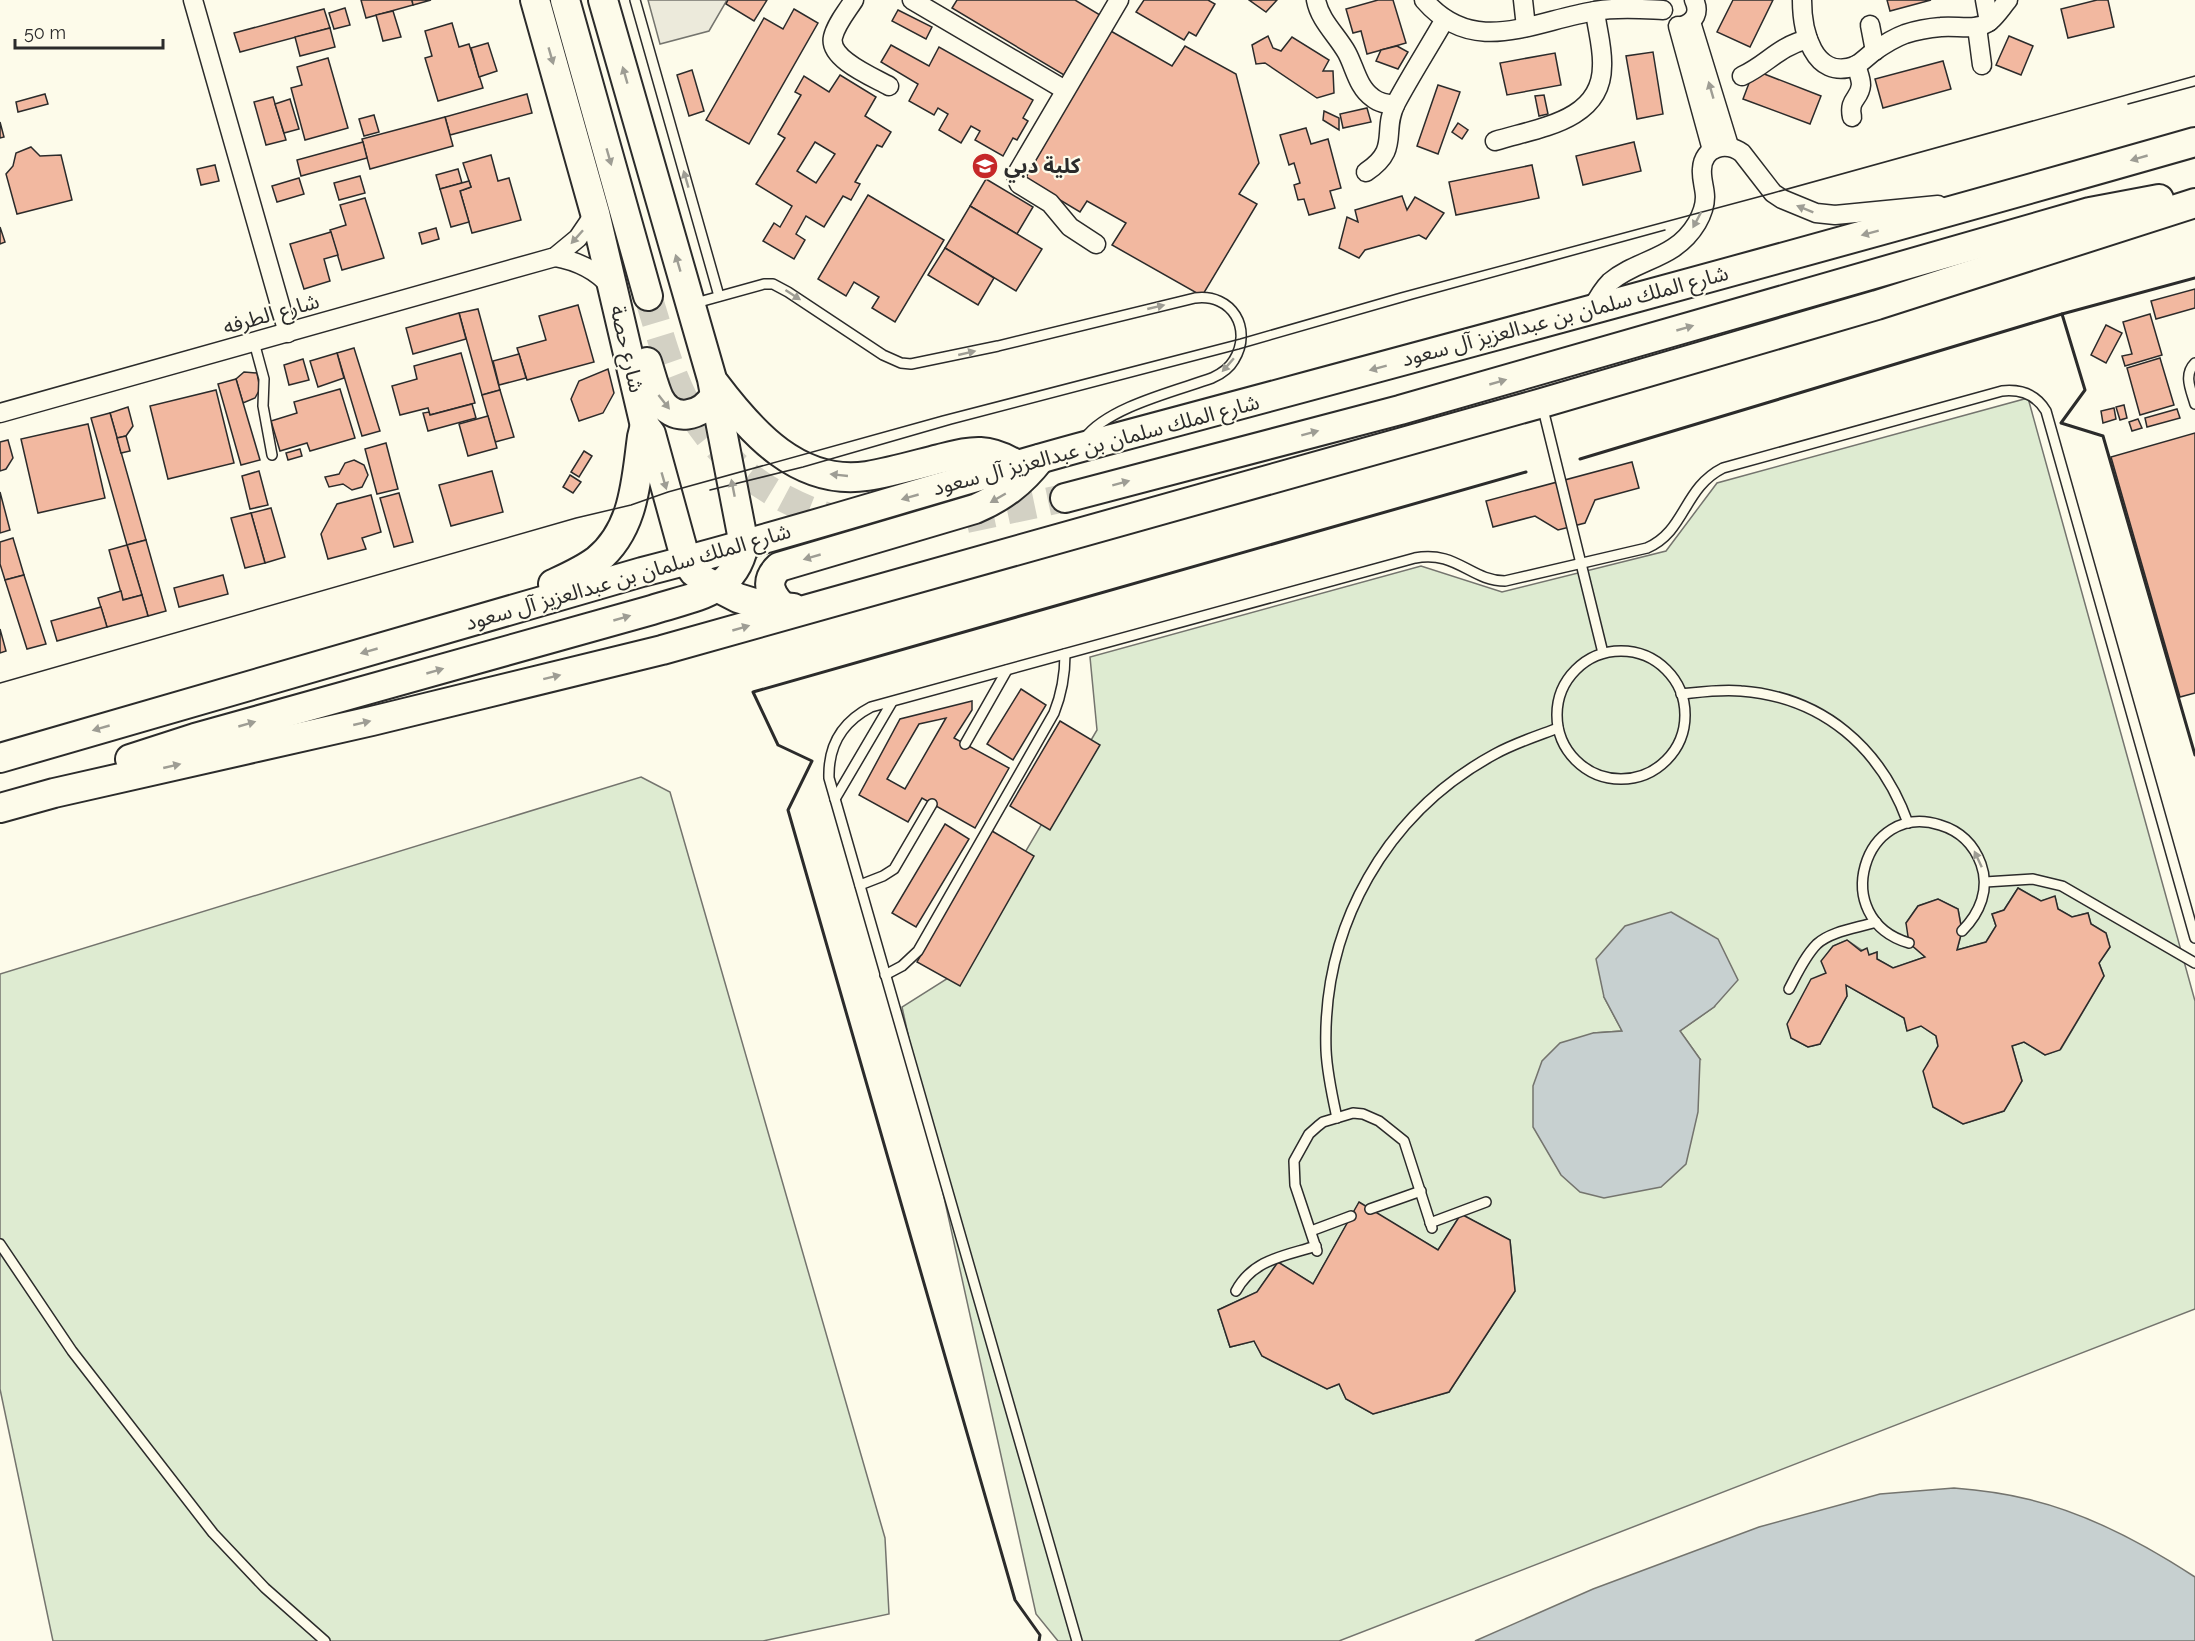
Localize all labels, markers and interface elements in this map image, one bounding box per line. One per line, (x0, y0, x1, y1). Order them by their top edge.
scale bar (15, 12, 164, 50)
text: 50 m (24, 22, 66, 43)
one-way arrow (546, 47, 556, 65)
one-way arrow (620, 66, 629, 84)
one-way arrow (1706, 81, 1715, 99)
one-way arrow (605, 149, 614, 167)
school or university icon: كلية دبي (970, 151, 1000, 181)
place label: كلية دبي (1004, 153, 1081, 183)
one-way arrow (2130, 154, 2148, 163)
one-way arrow (681, 170, 690, 188)
one-way arrow (1796, 203, 1814, 213)
one-way arrow (1693, 212, 1702, 229)
one-way arrow (571, 229, 584, 244)
one-way arrow (1861, 229, 1879, 239)
one-way arrow (673, 254, 682, 272)
street label: شارع الملك سلمان بن عبدالعزيز آل سعود (1399, 260, 1732, 374)
street label: شارع الطرفه (220, 288, 323, 342)
one-way arrow (785, 289, 801, 300)
one-way arrow (1147, 301, 1165, 311)
street label: شارع حصة (602, 303, 650, 396)
one-way arrow (1676, 323, 1694, 332)
one-way arrow (958, 348, 977, 357)
one-way arrow (1222, 357, 1235, 373)
one-way arrow (1369, 363, 1387, 373)
one-way arrow (1489, 376, 1507, 386)
street label: شارع الملك سلمان بن عبدالعزيز آل سعود (930, 389, 1263, 503)
one-way arrow (658, 394, 671, 410)
one-way arrow (1301, 428, 1319, 438)
one-way arrow (829, 470, 848, 480)
one-way arrow (660, 472, 669, 490)
one-way arrow (728, 478, 737, 497)
one-way arrow (1112, 478, 1130, 487)
one-way arrow (901, 493, 919, 502)
one-way arrow (989, 493, 1006, 503)
street label: شارع الملك سلمان بن عبدالعزيز آل سعود (462, 518, 794, 638)
one-way arrow (803, 552, 821, 562)
one-way arrow (613, 613, 631, 622)
one-way arrow (732, 623, 750, 632)
one-way arrow (360, 647, 378, 656)
one-way arrow (426, 666, 444, 675)
one-way arrow (543, 671, 561, 681)
one-way arrow (353, 718, 372, 727)
one-way arrow (238, 719, 256, 728)
one-way arrow (92, 724, 110, 733)
one-way arrow (163, 761, 182, 770)
one-way arrow (1974, 851, 1983, 868)

